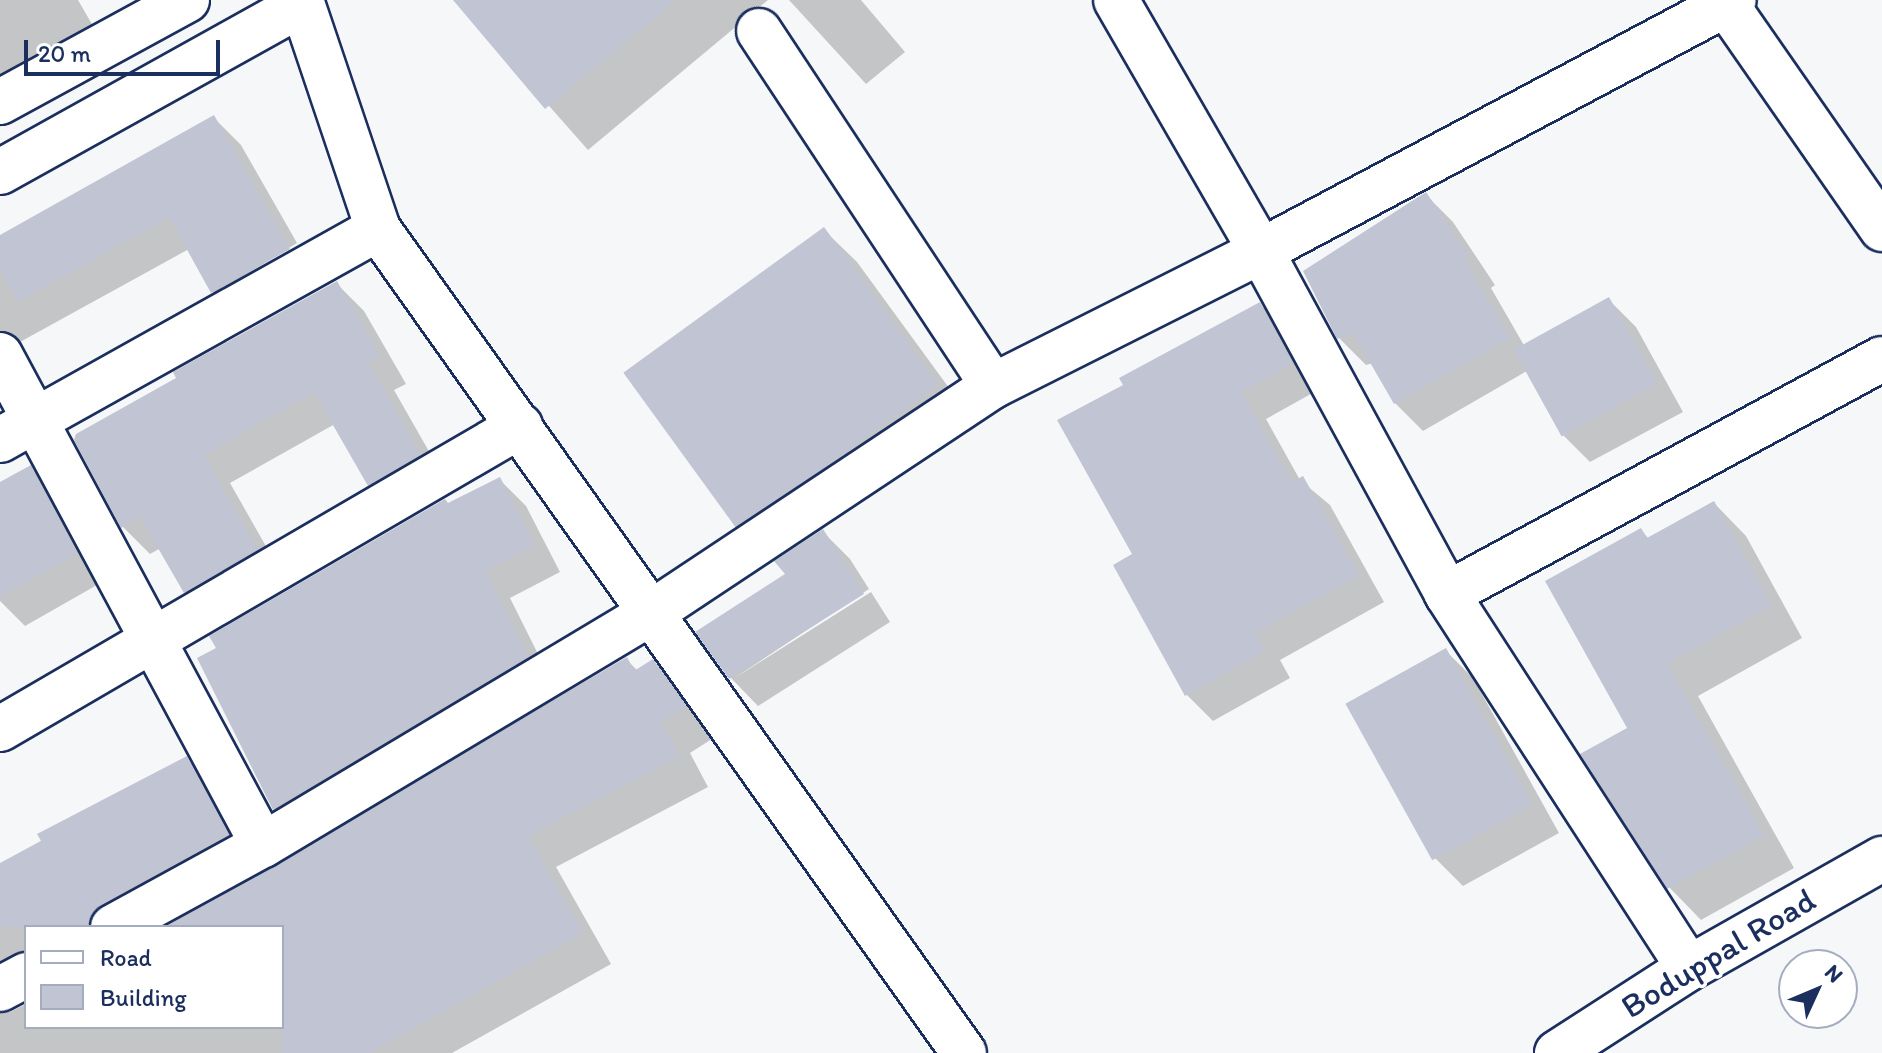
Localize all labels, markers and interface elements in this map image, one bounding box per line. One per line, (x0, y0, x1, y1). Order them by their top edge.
scale bar (28, 24, 224, 74)
text: 20 m (38, 39, 91, 68)
street label: Boduppal Road (1613, 879, 1823, 1027)
legend (24, 925, 284, 1029)
text: Road (100, 943, 152, 972)
north arrow (1778, 949, 1858, 1029)
text: N (1819, 959, 1849, 988)
text: Building (100, 983, 187, 1012)

